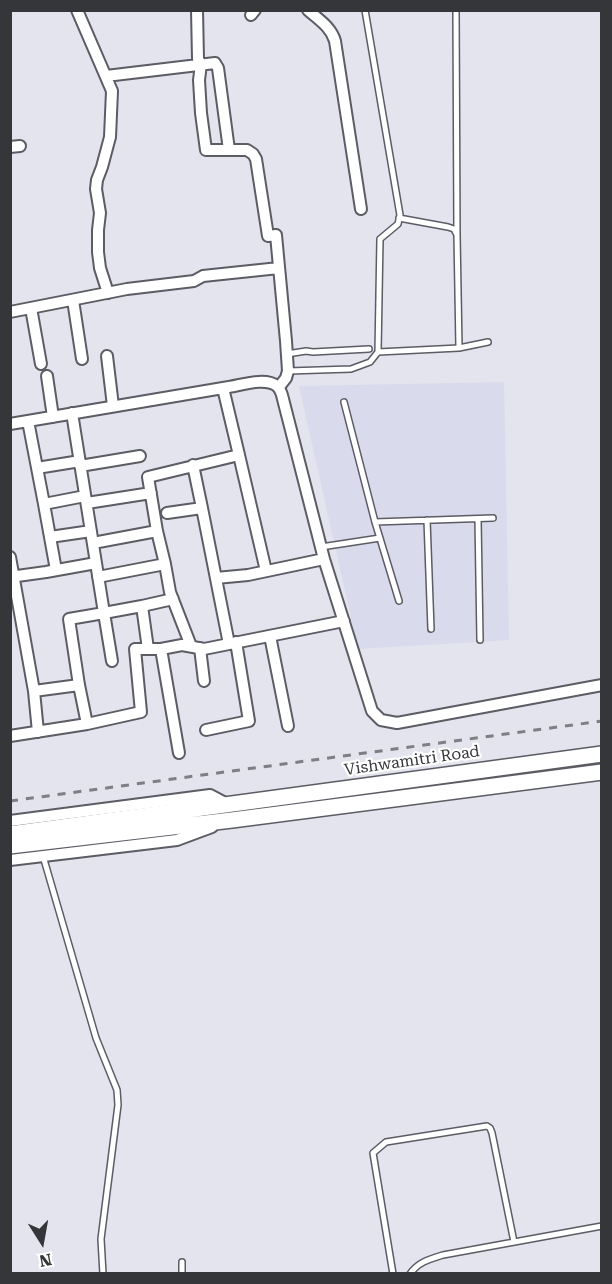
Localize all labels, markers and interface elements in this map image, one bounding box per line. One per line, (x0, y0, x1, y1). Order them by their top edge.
street label: Vishwamitri Road (343, 742, 481, 780)
north arrow (12, 1212, 72, 1272)
text: N (38, 1250, 53, 1271)

